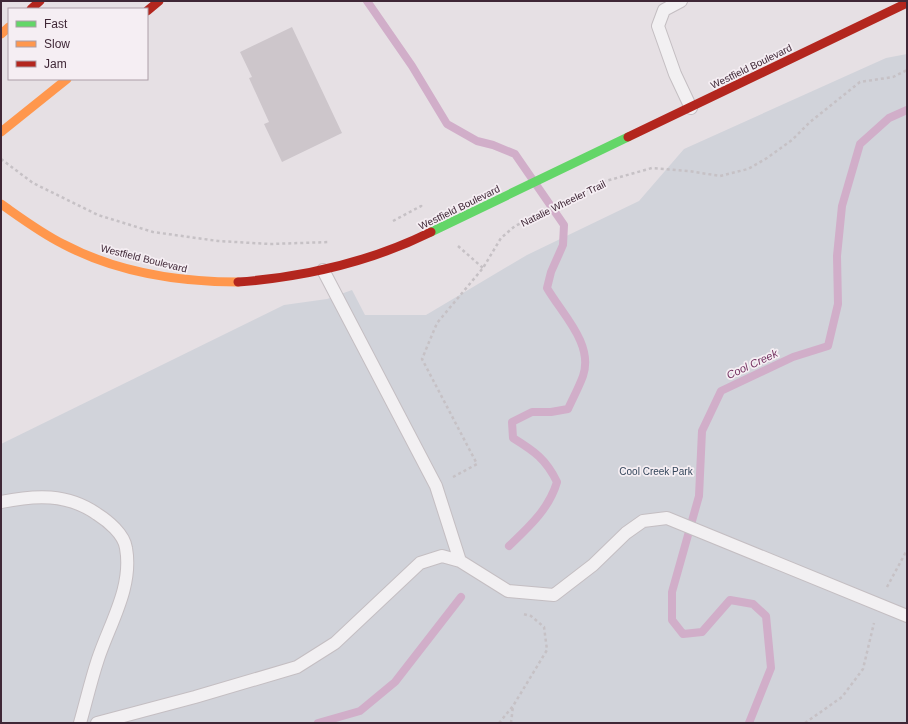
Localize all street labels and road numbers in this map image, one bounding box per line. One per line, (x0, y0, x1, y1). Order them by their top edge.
street label: Westfield Boulevard (709, 42, 794, 91)
street label: Natalie Wheeler Trail (519, 178, 607, 229)
street label: Westfield Boulevard (417, 183, 502, 232)
street label: Westfield Boulevard (99, 242, 188, 275)

